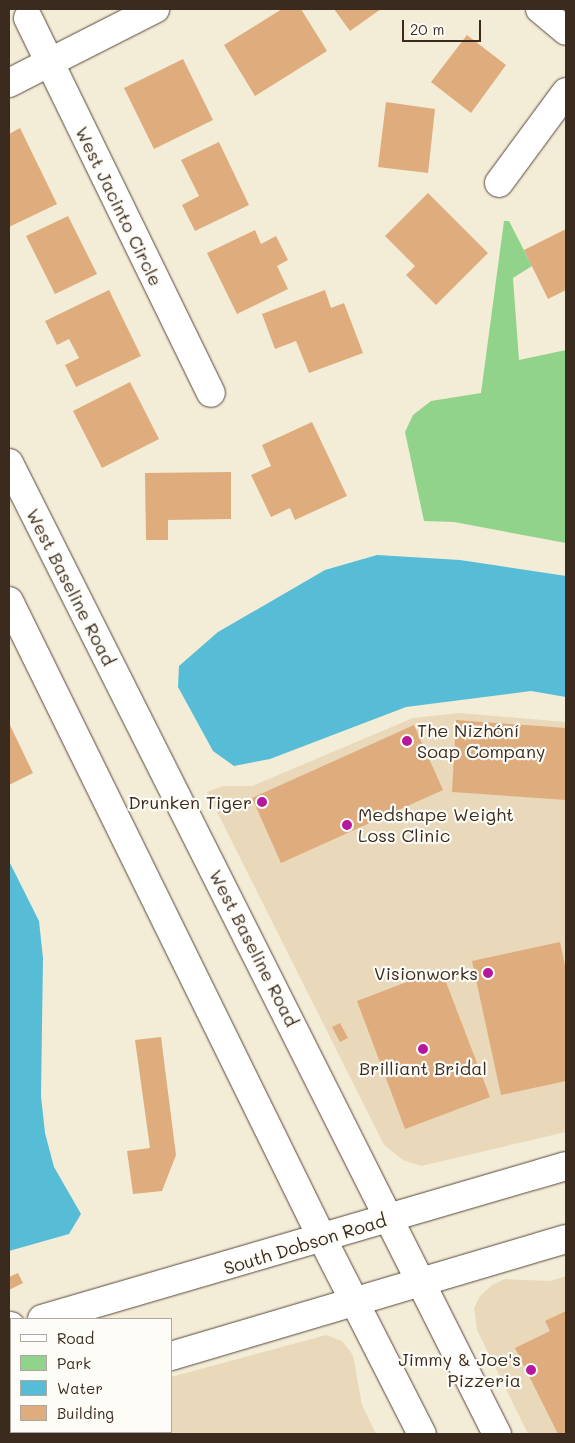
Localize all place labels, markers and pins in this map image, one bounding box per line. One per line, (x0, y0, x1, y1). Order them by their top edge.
place label: The Nizhóní Soap Company (417, 720, 545, 762)
marker: The Nizhóní Soap Company (401, 735, 413, 747)
place label: Drunken Tiger (128, 791, 252, 813)
marker: Drunken Tiger (256, 796, 268, 808)
place label: Medshape Weight Loss Clinic (358, 804, 514, 846)
marker: Medshape Weight Loss Clinic (340, 818, 354, 832)
place label: Visionworks (374, 962, 478, 984)
marker: Visionworks (482, 967, 494, 979)
marker: Brilliant Bridal (417, 1043, 429, 1055)
place label: Brilliant Bridal (359, 1057, 487, 1079)
place label: Jimmy & Joe's Pizzeria (399, 1349, 521, 1392)
marker: Jimmy & Joe's Pizzeria (525, 1364, 537, 1376)

